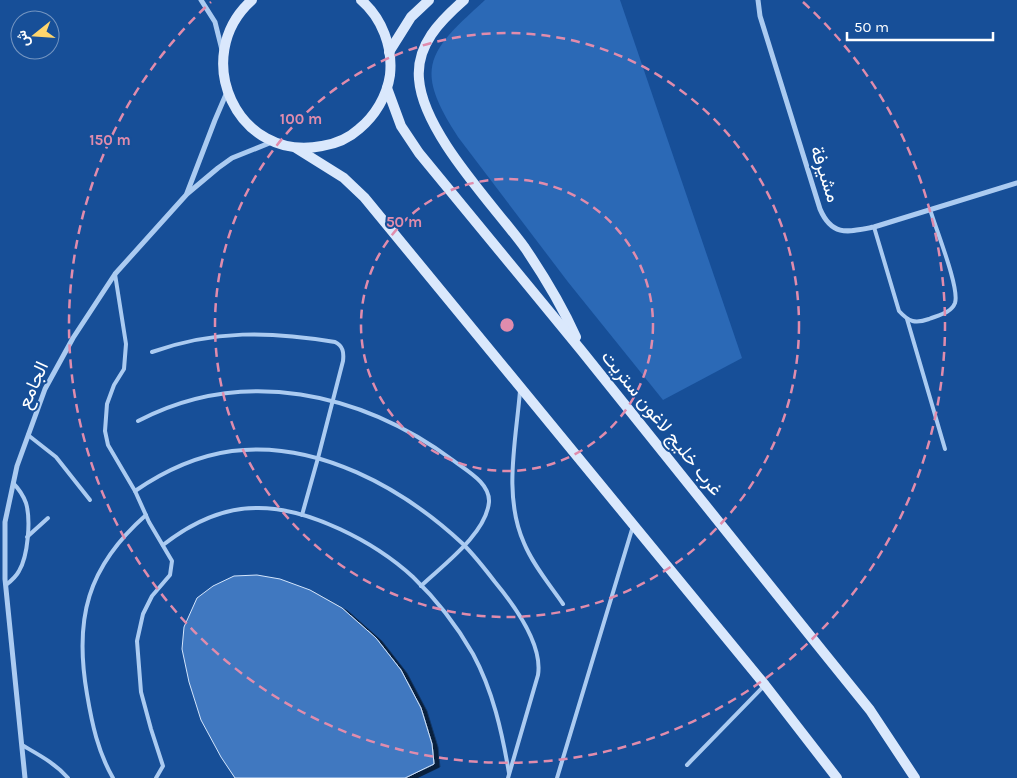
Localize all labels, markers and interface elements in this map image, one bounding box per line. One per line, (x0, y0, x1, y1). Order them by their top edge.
north arrow (10, 10, 60, 60)
scale bar (847, 10, 993, 42)
text: 50 m (854, 18, 889, 36)
text: ش (12, 28, 34, 49)
text: 100 m (280, 110, 322, 128)
text: 150 m (89, 131, 131, 149)
street label: مشيرفة (806, 143, 844, 205)
text: 50 m (386, 213, 422, 231)
centre of rings (498, 316, 516, 334)
street label: غرب خليج لاغون ستريت (595, 346, 727, 501)
street label: الجامع (13, 358, 55, 413)

